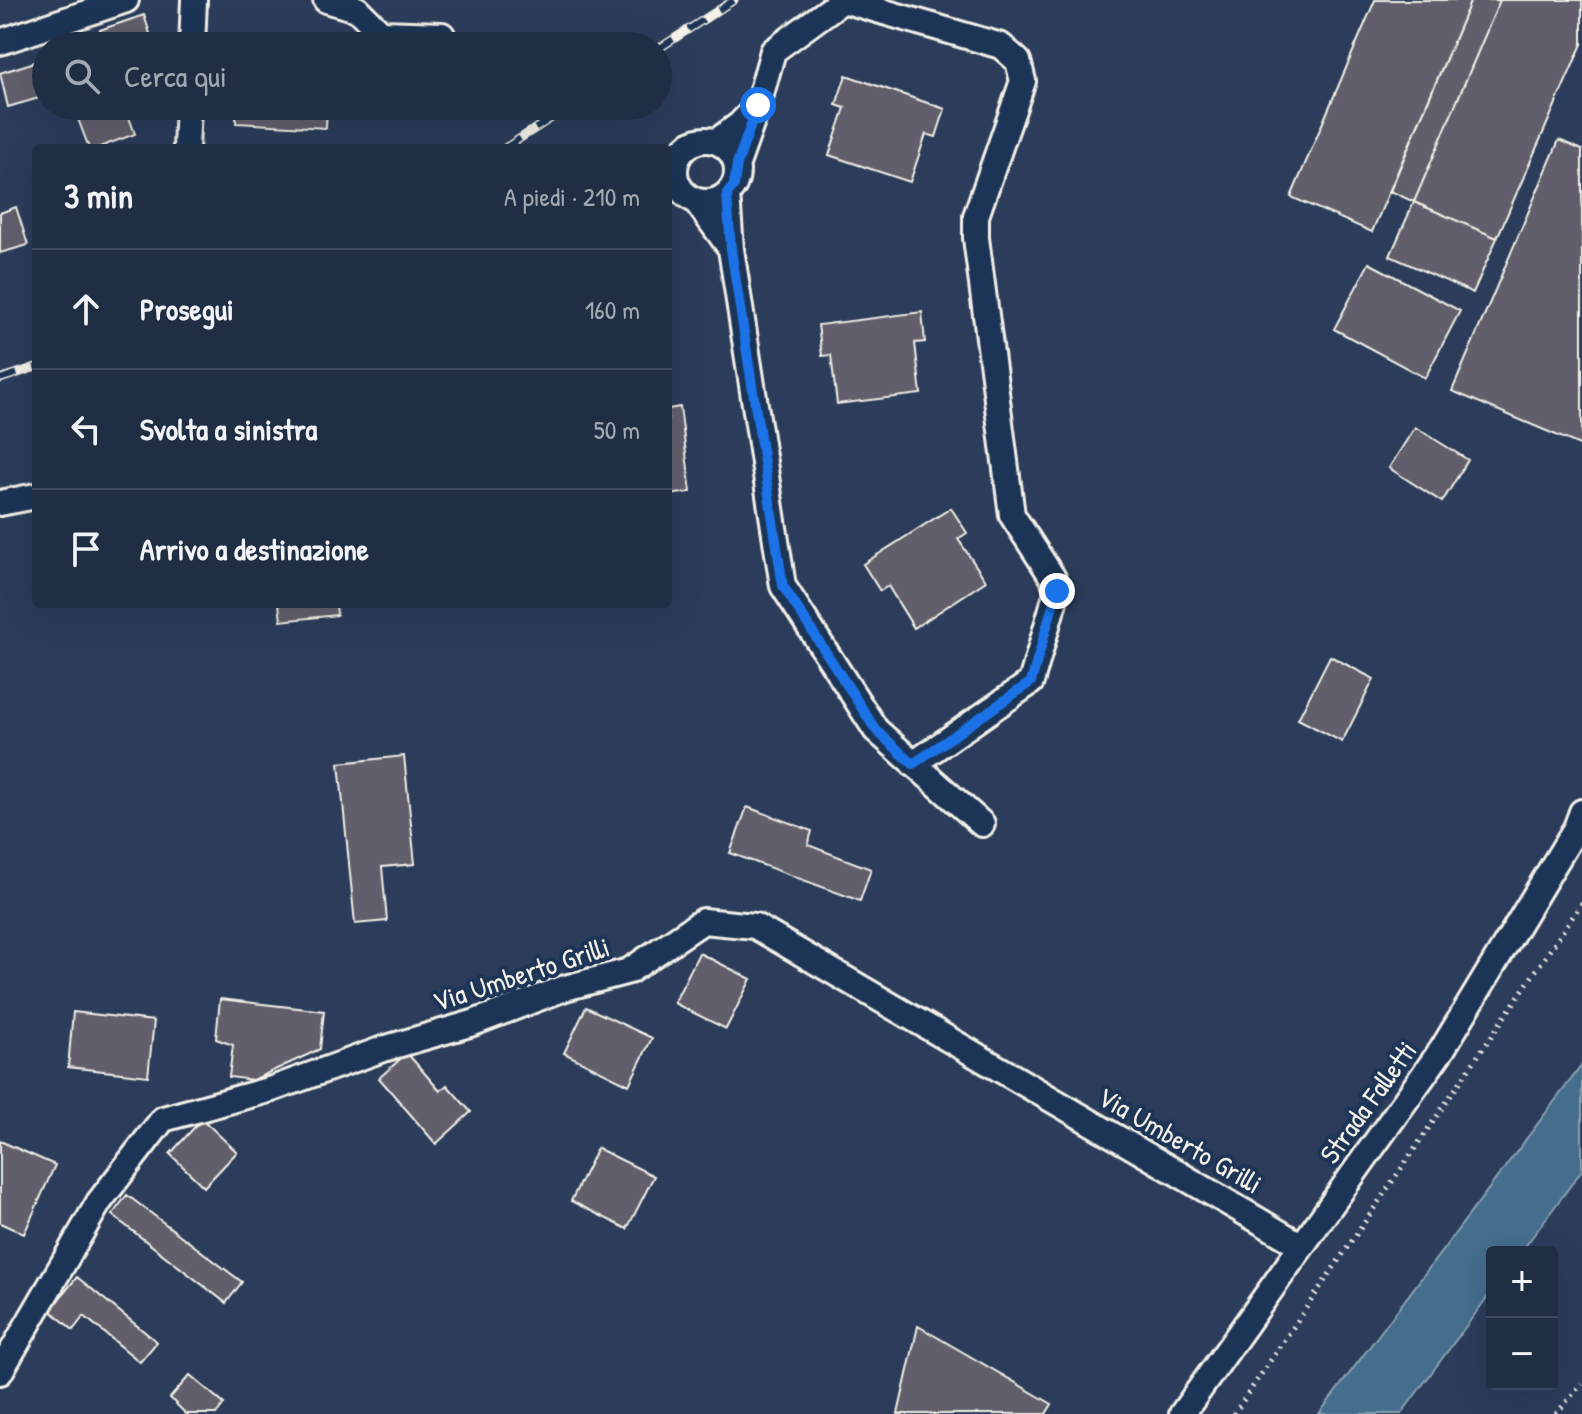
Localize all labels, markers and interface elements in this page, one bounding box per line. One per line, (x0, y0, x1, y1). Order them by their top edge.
search box (32, 32, 672, 120)
icon: search (60, 54, 104, 98)
text: Cerca qui (124, 56, 227, 96)
route start (740, 87, 776, 123)
text: 3 min (64, 173, 133, 219)
text: A piedi · 210 m (504, 179, 640, 214)
icon: ahead (64, 287, 108, 331)
text: Prosegui (140, 289, 234, 329)
text: 160 m (585, 292, 640, 327)
icon: left (64, 407, 108, 451)
text: Svolta a sinistra (140, 409, 317, 449)
text: 50 m (594, 412, 640, 447)
icon: arrive (64, 527, 108, 571)
text: Arrivo a destinazione (140, 529, 369, 569)
route end (1039, 573, 1075, 609)
street label: Via Umberto Grilli (428, 928, 614, 1020)
street label: Strada Falletti (1311, 1033, 1425, 1171)
street label: Via Umberto Grilli (1091, 1078, 1269, 1202)
map controls (1486, 1246, 1558, 1390)
button: + (1486, 1246, 1558, 1318)
button: − (1486, 1318, 1558, 1390)

